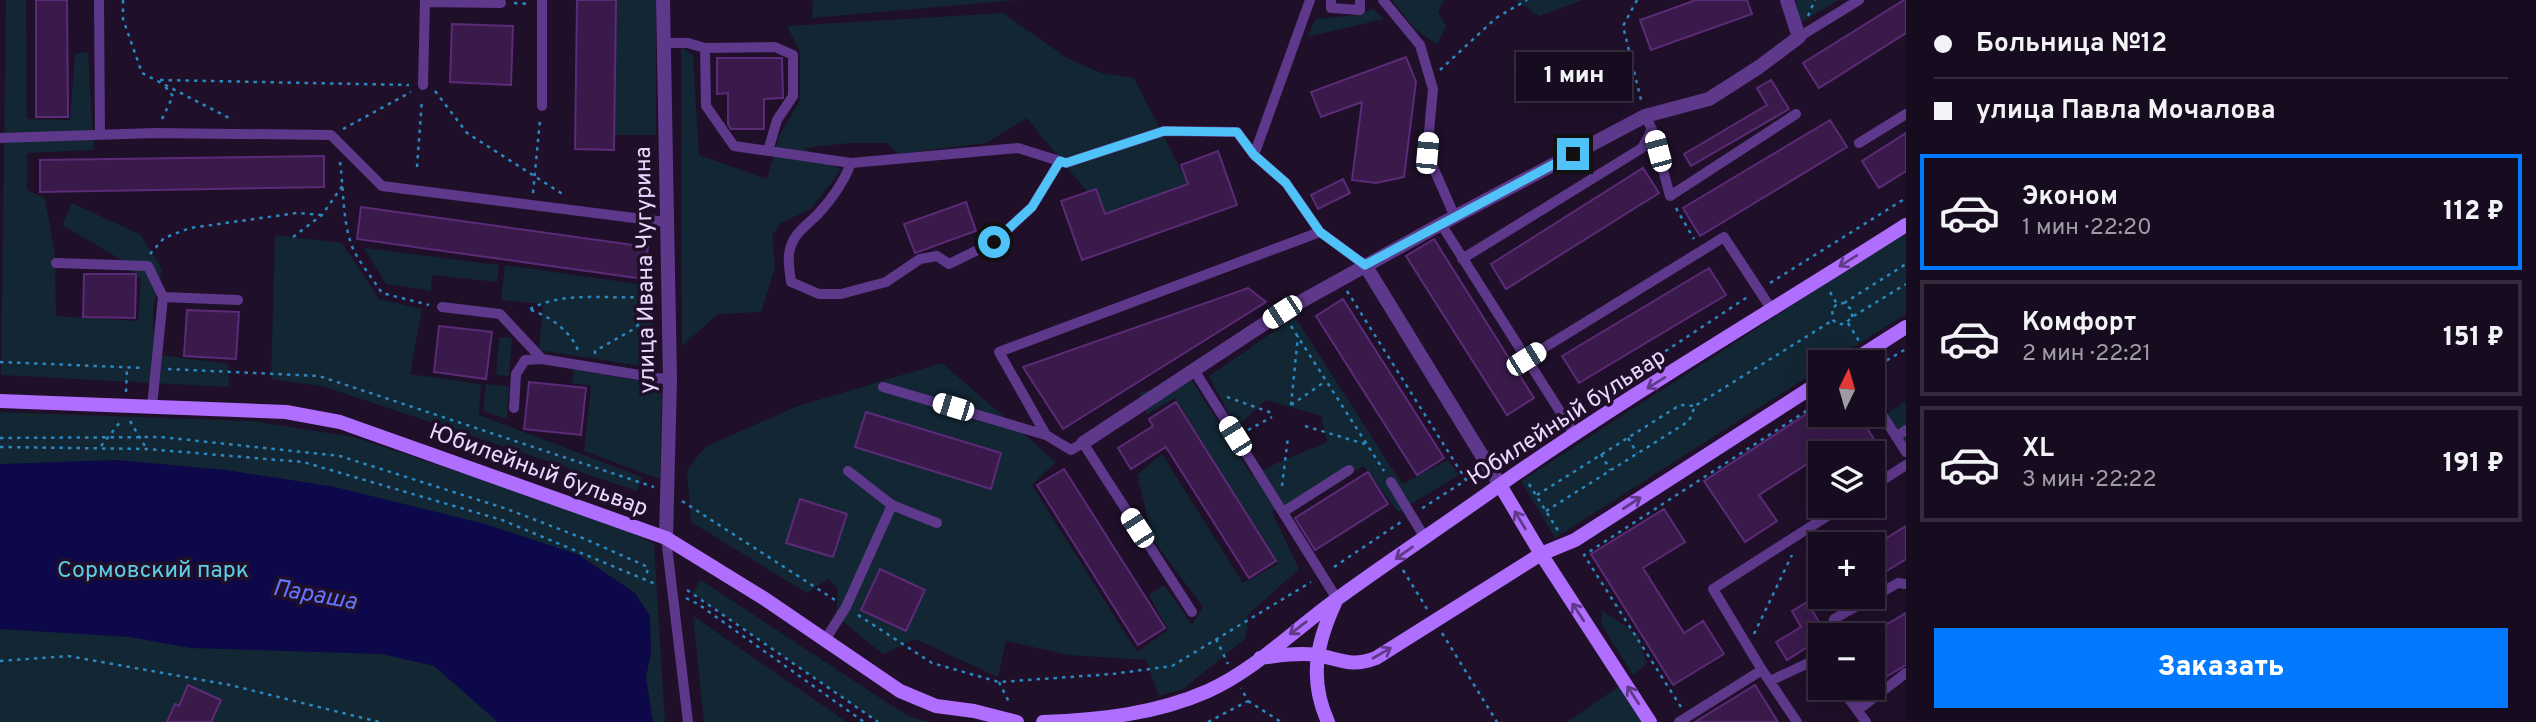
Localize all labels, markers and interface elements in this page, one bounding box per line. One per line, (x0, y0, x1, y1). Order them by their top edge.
text: Больница №12 (1976, 28, 2167, 61)
callout: 1 мин (1515, 52, 1631, 102)
text: 1 мин (1544, 62, 1604, 91)
text: улица Павла Мочалова (1976, 95, 2275, 128)
car (1643, 128, 1674, 174)
car (1415, 131, 1440, 175)
route end (1557, 138, 1589, 170)
street label: улица Ивана Чугурина (630, 146, 663, 394)
icon: car (1938, 181, 2001, 244)
text: Эконом (2022, 181, 2118, 214)
text: 112 ₽ (2443, 196, 2504, 229)
text: 1 мин · 22:20 (2022, 214, 2152, 243)
route start (978, 226, 1010, 258)
one-way arrow (1839, 255, 1859, 269)
car (1259, 292, 1306, 332)
icon: car (1938, 307, 2001, 370)
text: Комфорт (2022, 307, 2136, 340)
text: 151 ₽ (2443, 322, 2504, 355)
car (1503, 339, 1550, 379)
text: 2 мин · 22:21 (2022, 340, 2151, 369)
street label: Юбилейный бульвар (1463, 343, 1672, 493)
north arrow (1808, 350, 1885, 427)
map controls (1808, 350, 1885, 700)
one-way arrow (1647, 375, 1666, 390)
car (930, 391, 977, 423)
car (1215, 413, 1256, 459)
street label: Юбилейный бульвар (425, 418, 652, 524)
icon: car (1938, 433, 2001, 496)
text: XL (2022, 433, 2054, 466)
button: layers (1808, 441, 1885, 518)
text: 191 ₽ (2443, 448, 2504, 481)
text: 3 мин · 22:22 (2022, 466, 2156, 495)
one-way arrow (1622, 496, 1642, 510)
car (1117, 505, 1158, 551)
one-way arrow (1513, 510, 1527, 530)
button: + (1808, 532, 1885, 609)
one-way arrow (1395, 546, 1414, 560)
park label: Сормовский парк (57, 557, 249, 586)
water label: Параша (270, 574, 360, 618)
one-way arrow (1571, 602, 1585, 622)
one-way arrow (1289, 621, 1308, 636)
button: − (1808, 623, 1885, 700)
button: Заказать (1934, 628, 2508, 708)
one-way arrow (1372, 646, 1392, 660)
one-way arrow (1625, 686, 1639, 706)

